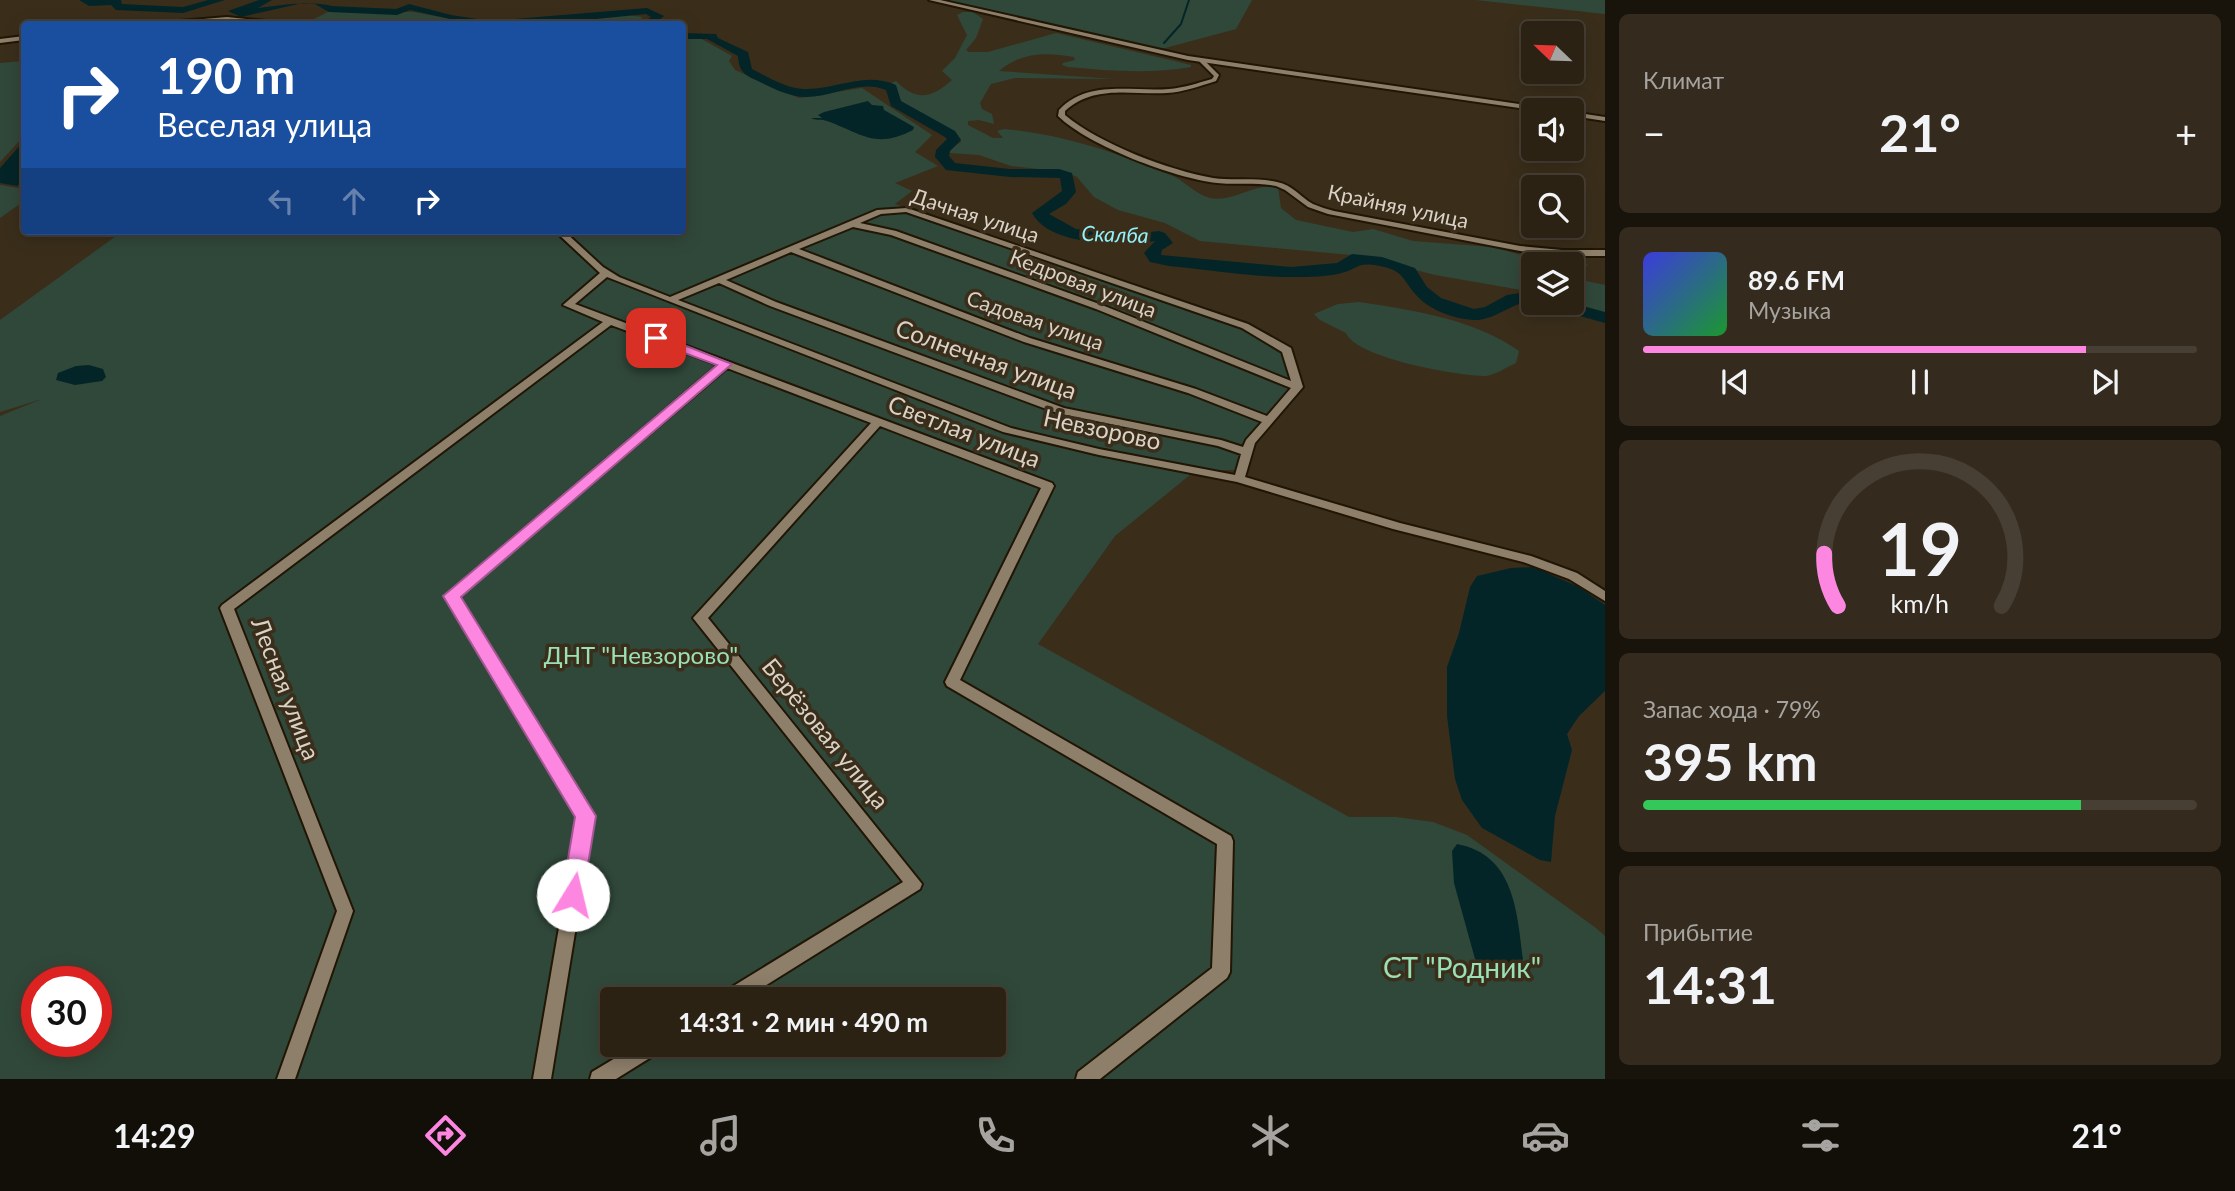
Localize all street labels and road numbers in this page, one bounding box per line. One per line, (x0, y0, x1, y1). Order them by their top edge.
street label: Крайняя улица (1326, 178, 1471, 233)
street label: Дачная улица (908, 182, 1043, 247)
street label: Кедровая улица (1007, 243, 1160, 322)
street label: Садовая улица (964, 284, 1107, 355)
street label: Солнечная улица (892, 312, 1081, 405)
street label: Светлая улица (884, 388, 1045, 473)
street label: Невзорово (1041, 402, 1164, 455)
street label: Лесная улица (246, 612, 327, 764)
street label: Берёзовая улица (757, 652, 896, 814)

